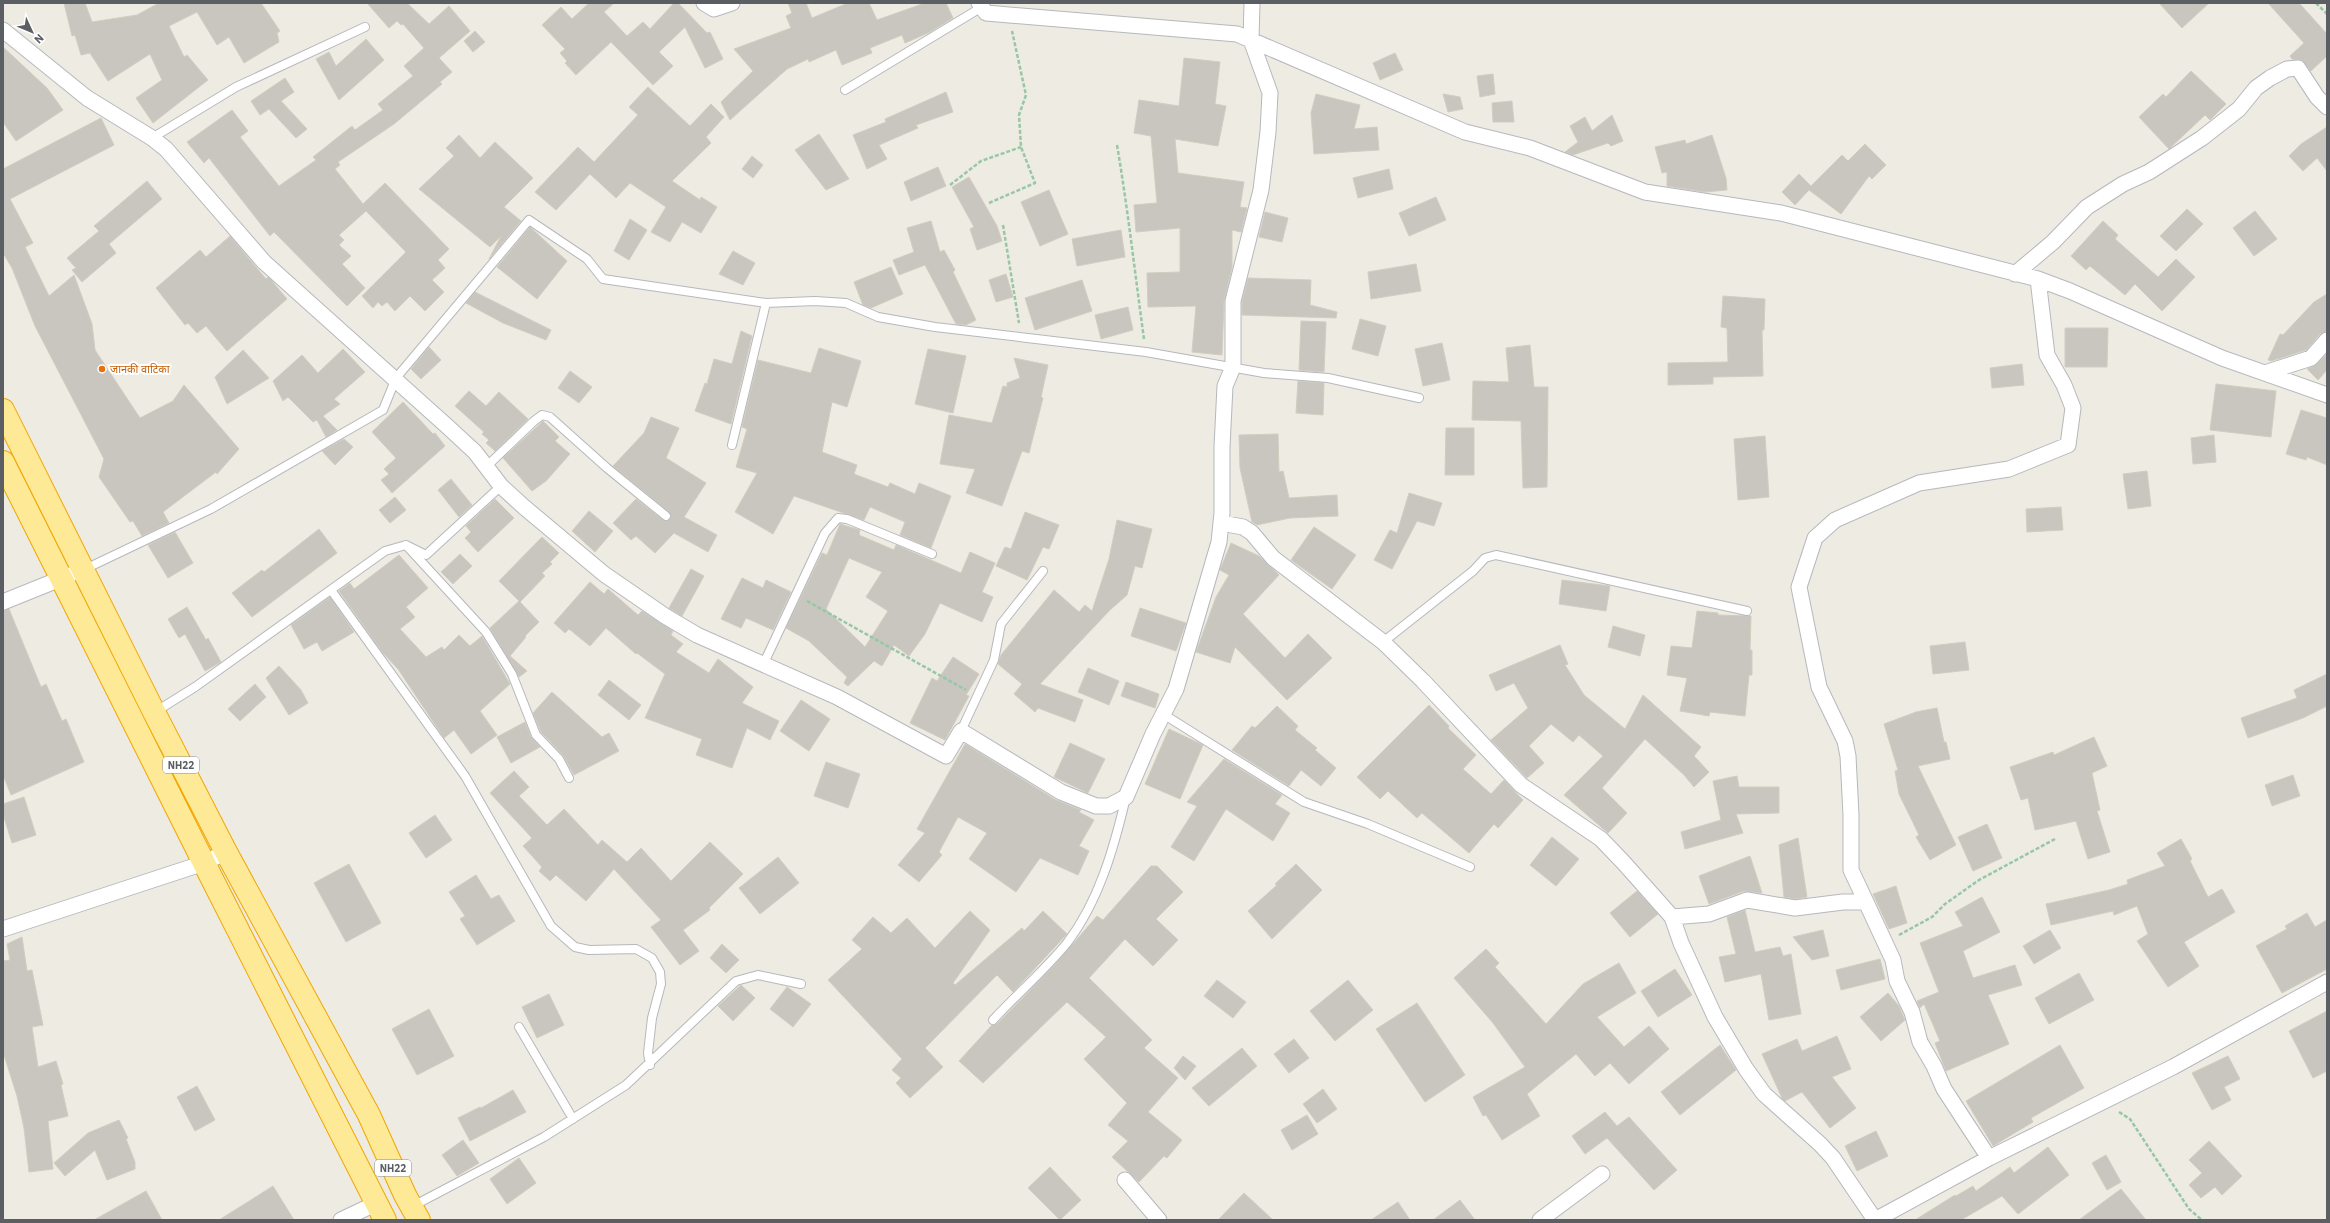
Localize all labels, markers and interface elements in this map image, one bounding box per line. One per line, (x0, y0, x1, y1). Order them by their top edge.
north arrow (12, 12, 52, 52)
text: N (31, 31, 47, 47)
place label: जानकी वाटिका (110, 362, 170, 376)
marker: जानकी वाटिका (97, 364, 107, 374)
road number: NH22 (163, 757, 199, 773)
road number: NH22 (375, 1160, 411, 1176)

